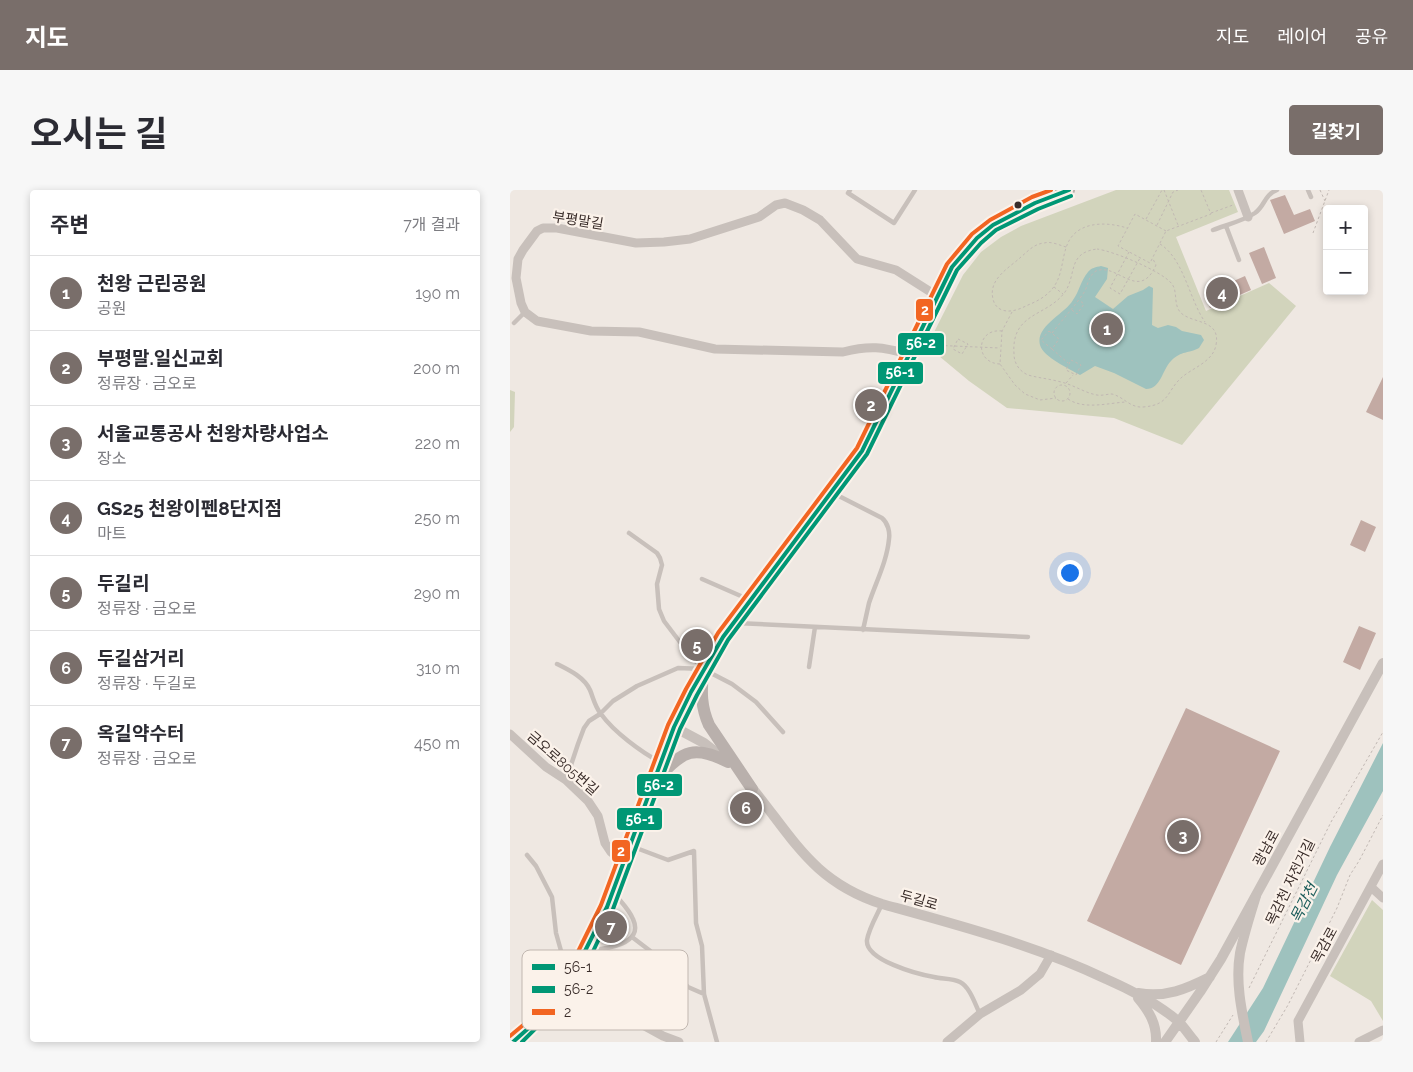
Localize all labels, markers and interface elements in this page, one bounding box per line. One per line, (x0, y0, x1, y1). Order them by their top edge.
text: 지도 (25, 23, 69, 52)
text: 지도 (1216, 26, 1249, 47)
text: 레이어 (1277, 26, 1327, 47)
text: 공유 (1355, 26, 1388, 47)
button: 길찾기 (1289, 105, 1383, 155)
text: 오시는 길 (30, 113, 167, 154)
unlabelled marker (1013, 200, 1023, 210)
map controls (1323, 205, 1368, 295)
button: + (1323, 205, 1368, 250)
street label: 부평말길 (551, 208, 605, 232)
text: 주변 (50, 212, 89, 237)
text: 7개 결과 (403, 215, 460, 234)
button: − (1323, 250, 1368, 295)
text: 천왕 근린공원 (97, 272, 206, 294)
pin: 4 (1206, 274, 1238, 312)
text: 1 (62, 284, 70, 303)
text: 190 m (415, 284, 460, 303)
line badge: 2 (915, 298, 934, 322)
text: 공원 (97, 299, 126, 318)
text: 2 (921, 302, 929, 318)
pin: 1 (1091, 310, 1123, 348)
line badge: 56-2 (897, 332, 945, 356)
text: 56-2 (906, 335, 936, 351)
text: 부평말.일신교회 (97, 347, 224, 369)
text: 2 (61, 359, 71, 378)
text: 200 m (413, 359, 460, 378)
line badge: 56-1 (877, 361, 924, 385)
text: 56-1 (885, 364, 915, 380)
text: 정류장 · 금오로 (97, 374, 197, 393)
pin: 2 (855, 386, 887, 424)
text: 서울교통공사 천왕차량사업소 (97, 422, 329, 444)
text: 3 (62, 434, 70, 453)
text: 220 m (415, 434, 460, 453)
text: 장소 (97, 449, 126, 468)
text: GS25 천왕이펜8단지점 (97, 497, 282, 519)
text: 4 (61, 509, 71, 528)
text: 250 m (414, 509, 460, 528)
text: 마트 (97, 524, 126, 543)
your location (1057, 560, 1083, 586)
text: 두길리 (97, 572, 149, 594)
text: 5 (62, 584, 70, 603)
text: 290 m (414, 584, 460, 603)
text: 정류장 · 금오로 (97, 599, 197, 618)
pin: 5 (681, 626, 713, 664)
text: 두길삼거리 (97, 647, 184, 669)
text: 6 (61, 659, 71, 678)
text: 310 m (416, 659, 460, 678)
text: 정류장 · 두길로 (97, 674, 197, 693)
text: 옥길약수터 (97, 722, 184, 744)
street label: 금오로805번길 (524, 728, 602, 798)
text: 7 (62, 734, 70, 753)
text: 450 m (414, 734, 460, 753)
text: 정류장 · 금오로 (97, 749, 197, 768)
line badge: 56-2 (636, 773, 683, 797)
text: 56-2 (644, 777, 674, 793)
pin: 6 (730, 789, 762, 827)
line badge: 56-1 (616, 807, 663, 831)
text: 56-1 (625, 811, 655, 827)
pin: 3 (1167, 817, 1199, 855)
street label: 광남로 (1250, 827, 1282, 869)
street label: 목감천 자전거길 (1262, 836, 1318, 928)
line badge: 2 (611, 839, 631, 863)
text: 2 (617, 843, 625, 859)
water label: 목감천 (1287, 880, 1321, 926)
street label: 두길로 (898, 887, 940, 913)
pin: 7 (595, 908, 627, 946)
street label: 목감로 (1308, 924, 1340, 966)
legend (522, 950, 688, 1030)
text: 56-1 (564, 959, 592, 975)
text: 56-2 (564, 981, 593, 997)
text: 2 (564, 1004, 571, 1020)

